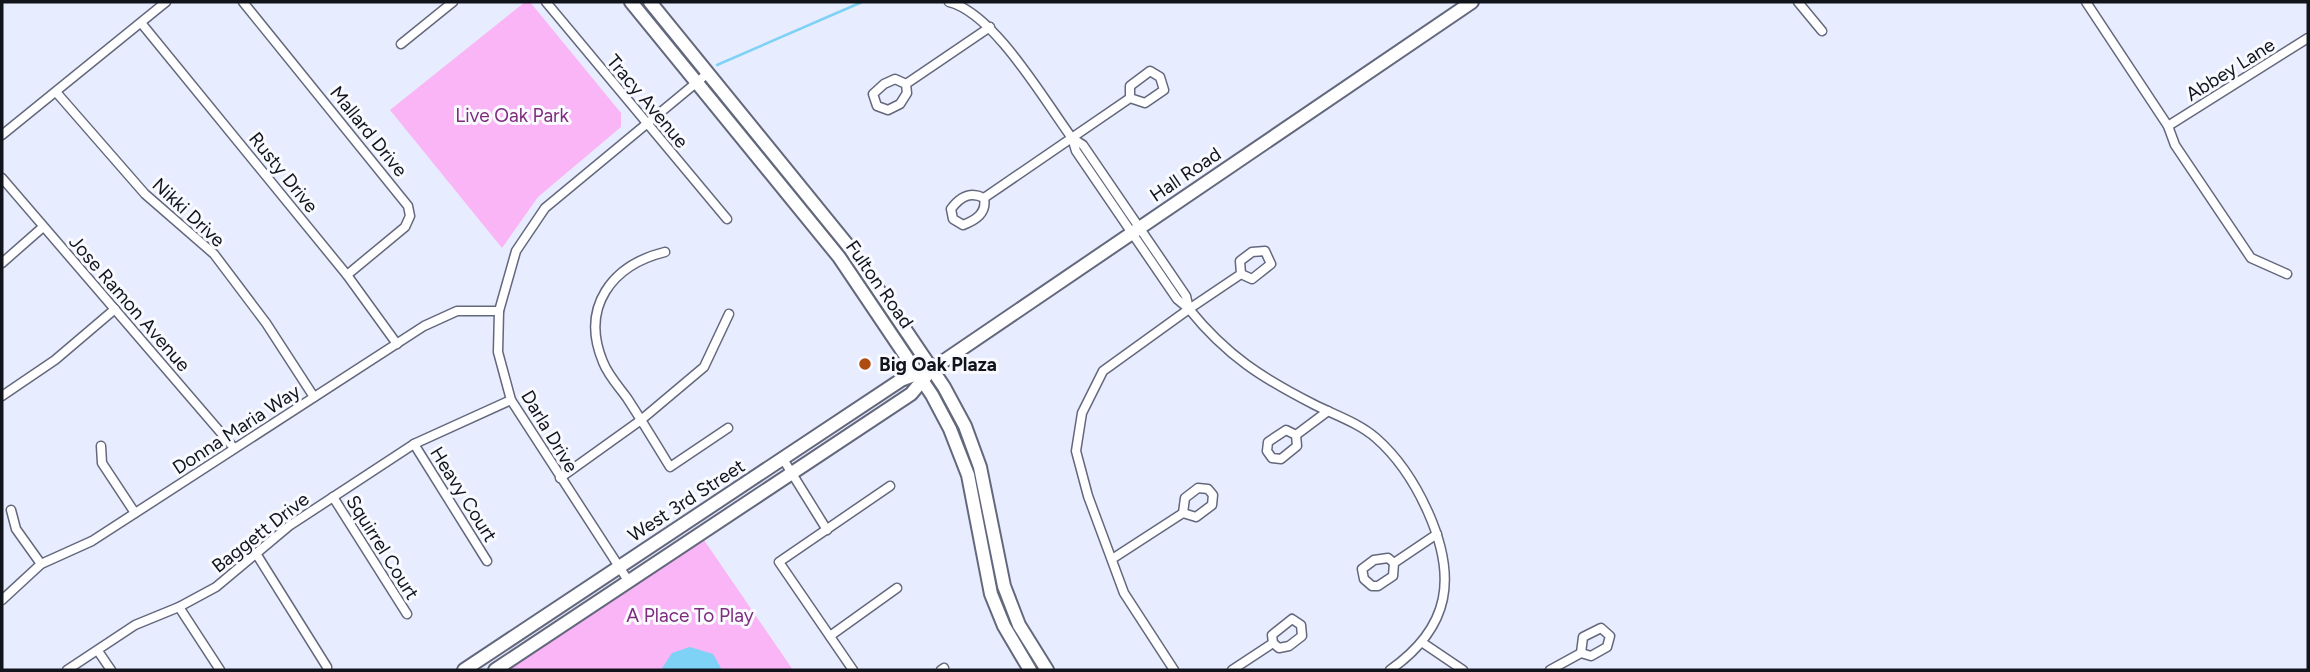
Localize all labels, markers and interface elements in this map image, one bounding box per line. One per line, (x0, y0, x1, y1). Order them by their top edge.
street label: Abbey Lane (2182, 33, 2279, 106)
street label: Tracy Avenue (602, 50, 693, 153)
street label: Mallard Drive (325, 81, 412, 181)
park label: Live Oak Park (455, 104, 570, 127)
street label: Rusty Drive (244, 127, 323, 217)
street label: Hall Road (1145, 142, 1225, 207)
street label: Nikki Drive (148, 173, 230, 252)
street label: Jose Ramon Avenue (64, 230, 195, 376)
street label: Fulton Road (841, 236, 918, 333)
place label: Big Oak Plaza (879, 353, 997, 376)
marker: Big Oak Plaza (857, 356, 873, 372)
street label: Donna Maria Way (168, 380, 304, 479)
street label: Darla Drive (516, 386, 583, 476)
street label: Heavy Court (425, 443, 502, 546)
street label: West 3rd Street (624, 454, 749, 547)
street label: Baggett Drive (207, 487, 313, 577)
street label: Squirrel Court (341, 491, 424, 604)
park label: A Place To Play (626, 604, 754, 627)

